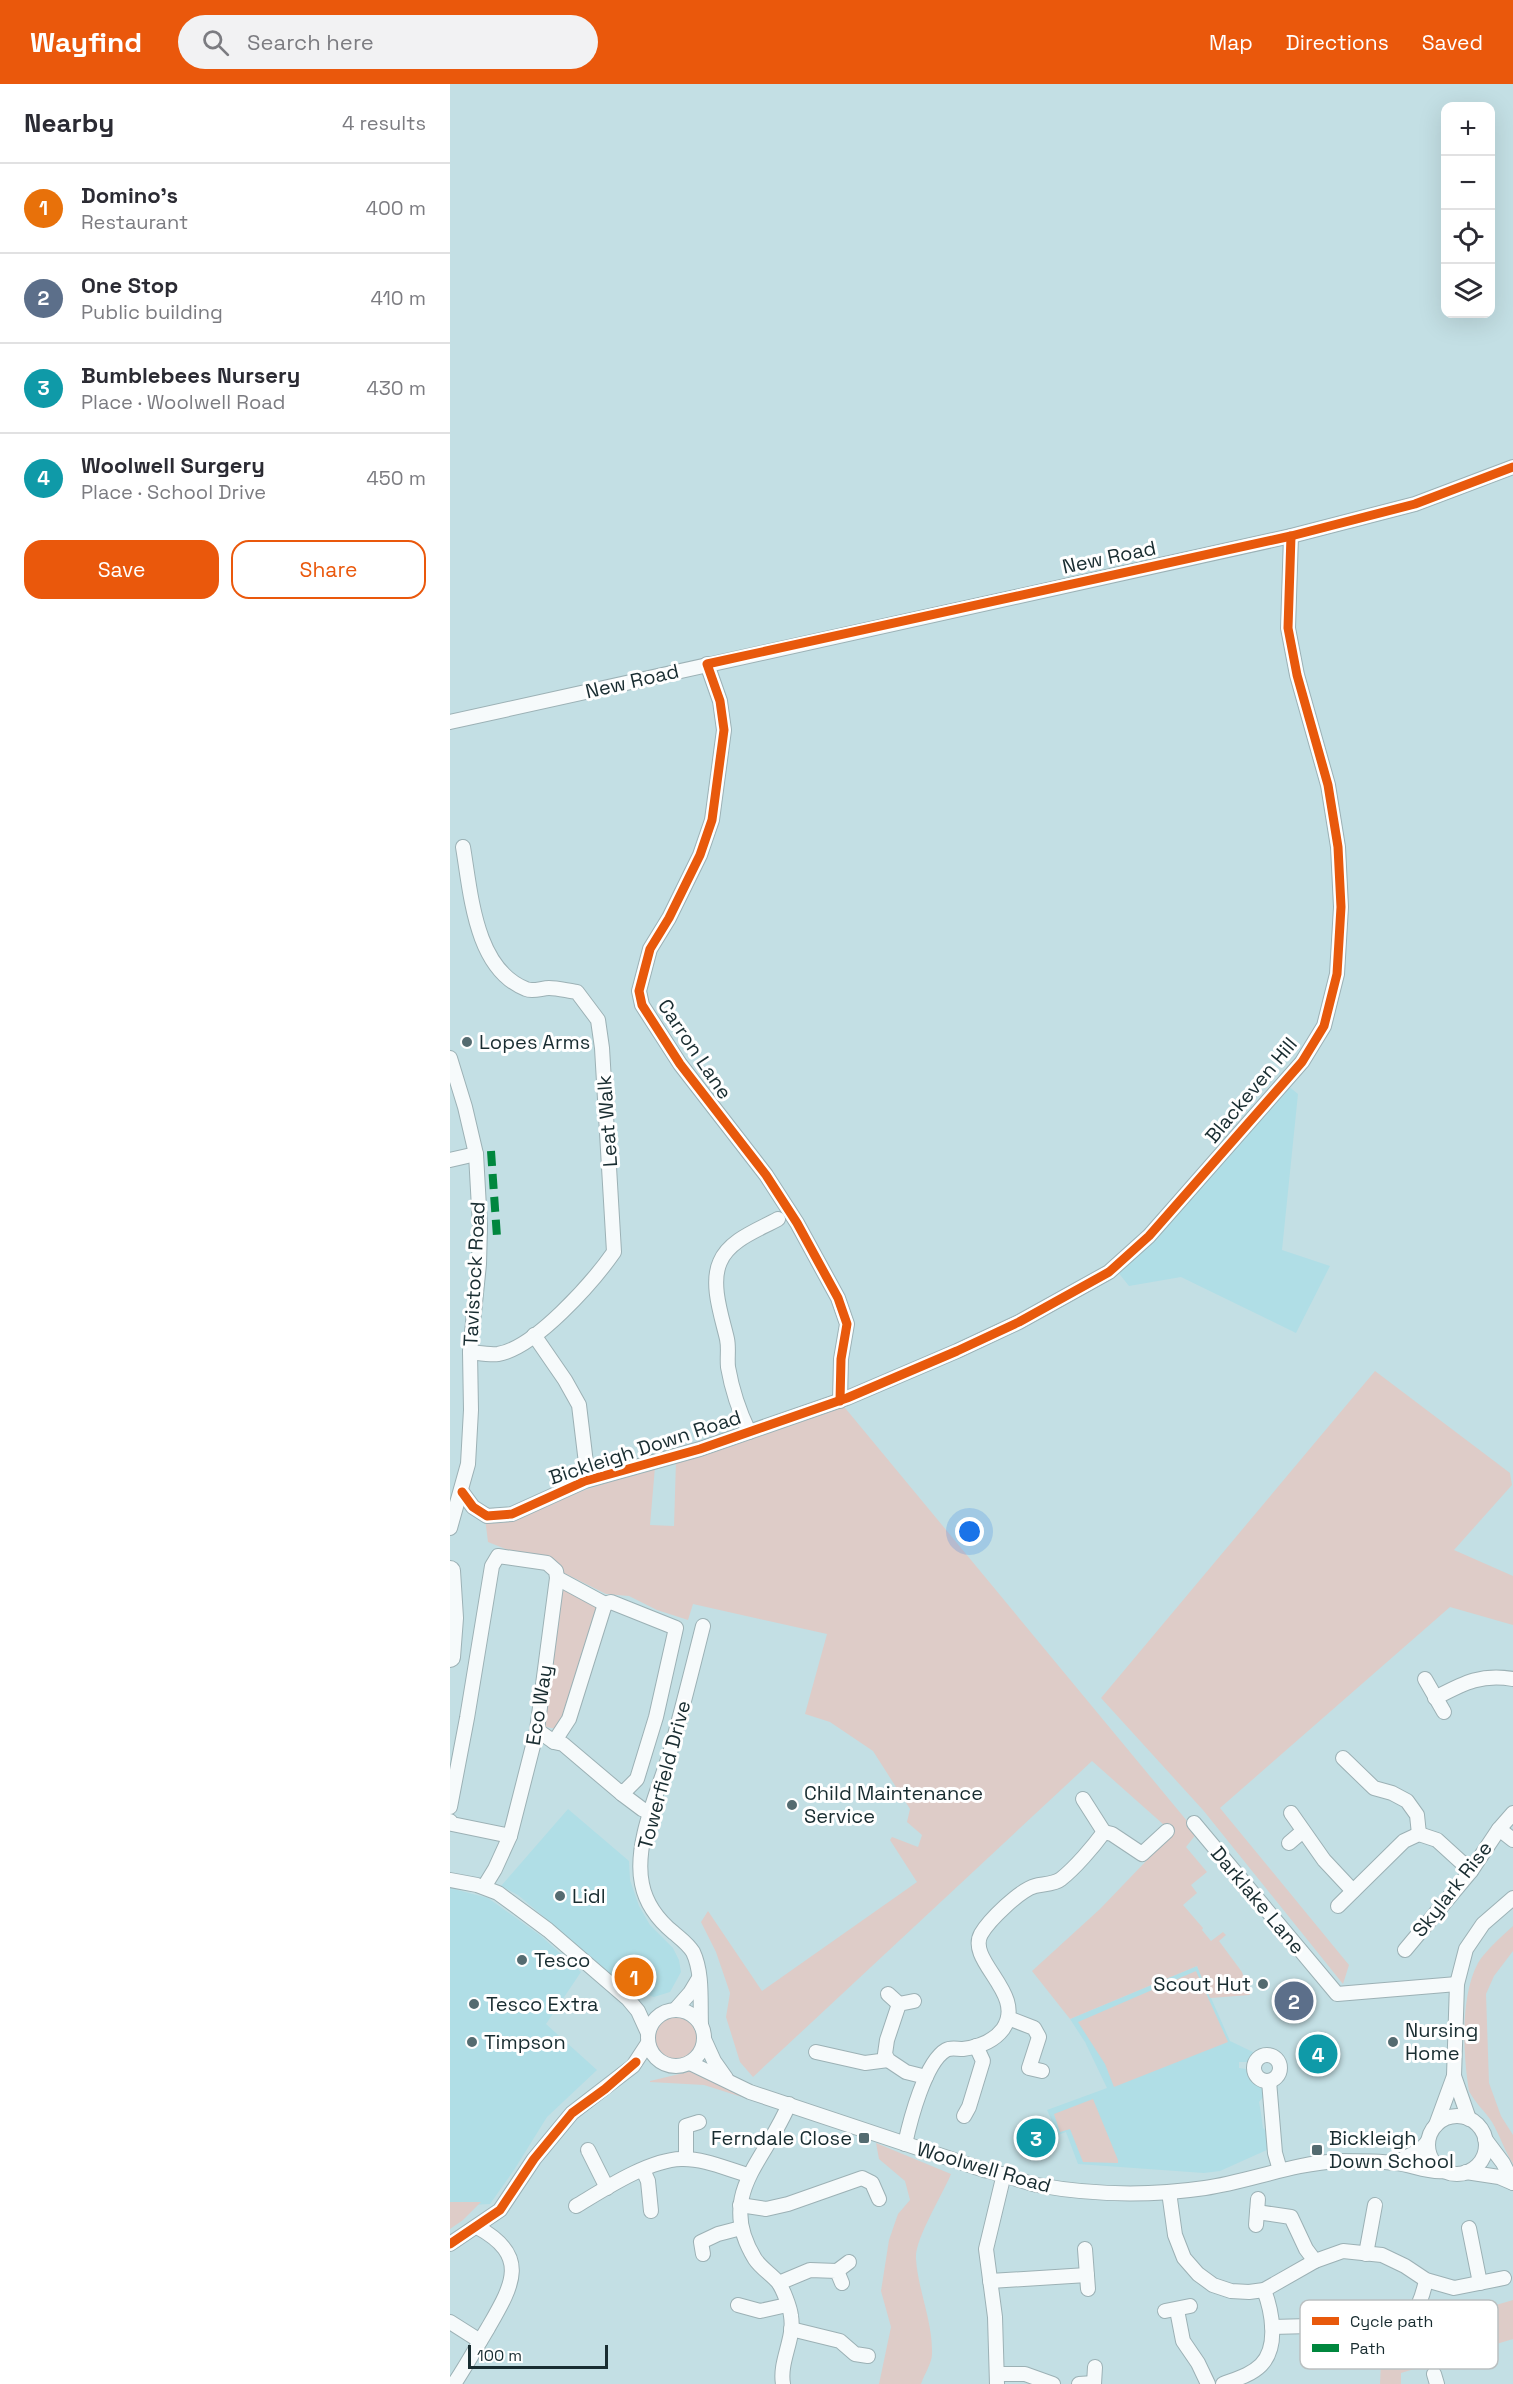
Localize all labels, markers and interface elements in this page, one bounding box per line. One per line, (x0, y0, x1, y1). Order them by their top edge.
search box (178, 15, 598, 69)
text: Wayfind (30, 24, 142, 60)
icon: search (199, 26, 232, 59)
text: Search here (247, 28, 374, 56)
text: Map (1209, 29, 1253, 56)
text: Directions (1286, 29, 1389, 56)
text: Saved (1422, 29, 1483, 56)
map controls (1441, 102, 1495, 318)
button: + (1441, 102, 1495, 156)
text: Nearby (24, 106, 114, 140)
text: 4 results (342, 110, 426, 136)
button: − (1441, 156, 1495, 210)
text: Domino's (81, 181, 178, 209)
text: 1 (39, 195, 48, 221)
text: 400 m (366, 195, 426, 221)
text: Restaurant (81, 209, 188, 235)
button: locate (1441, 210, 1495, 264)
button: layers (1441, 264, 1495, 318)
text: One Stop (81, 271, 178, 299)
text: 2 (38, 285, 49, 311)
text: 410 m (370, 285, 426, 311)
text: Public building (81, 299, 223, 325)
text: Bumblebees Nursery (81, 361, 300, 389)
text: 3 (37, 375, 50, 401)
text: 430 m (366, 375, 426, 401)
text: Place · Woolwell Road (81, 389, 285, 415)
text: Woolwell Surgery (81, 451, 265, 479)
text: 4 (37, 465, 50, 491)
text: 450 m (366, 465, 426, 491)
text: Place · School Drive (81, 479, 266, 505)
street label: New Road (1060, 534, 1158, 580)
button: Save (24, 540, 219, 599)
button: Share (231, 540, 426, 599)
street label: New Road (583, 658, 681, 704)
street label: Carron Lane (652, 994, 738, 1104)
place label: Lopes Arms (479, 1029, 590, 1055)
street label: Blackeven Hill (1199, 1032, 1303, 1148)
marker: Lopes Arms (460, 1035, 474, 1049)
street label: Leat Walk (591, 1074, 623, 1168)
street label: Tavistock Road (457, 1201, 491, 1347)
street label: Bickleigh Down Road (546, 1404, 744, 1490)
your location (955, 1517, 984, 1546)
street label: Eco Way (520, 1663, 558, 1747)
street label: Towerfield Drive (632, 1698, 696, 1852)
place label: Child Maintenance Service (804, 1780, 983, 1829)
marker: Child Maintenance Service (785, 1798, 799, 1812)
street label: Skylark Rise (1406, 1836, 1498, 1942)
street label: Darklake Lane (1205, 1841, 1311, 1959)
place label: Lidl (572, 1883, 606, 1909)
marker: Lidl (553, 1889, 567, 1903)
place label: Tesco (534, 1947, 590, 1973)
marker: Tesco (515, 1953, 529, 1967)
pin: 1 (614, 1954, 654, 2000)
place label: Scout Hut (1153, 1971, 1251, 1997)
marker: Scout Hut (1256, 1977, 1270, 1991)
pin: 2 (1274, 1978, 1314, 2024)
place label: Tesco Extra (486, 1991, 599, 2017)
marker: Tesco Extra (467, 1997, 481, 2011)
place label: Nursing Home (1405, 2017, 1478, 2066)
place label: Timpson (484, 2029, 566, 2055)
pin: 4 (1298, 2032, 1338, 2076)
marker: Timpson (465, 2035, 479, 2049)
marker: Nursing Home (1386, 2035, 1400, 2049)
pin: 3 (1016, 2116, 1056, 2160)
place label: Ferndale Close (711, 2125, 852, 2151)
place label: Bickleigh Down School (1329, 2125, 1454, 2174)
marker: Ferndale Close (857, 2131, 871, 2145)
street label: Woolwell Road (914, 2135, 1054, 2199)
marker: Bickleigh Down School (1310, 2143, 1324, 2157)
legend (1300, 2300, 1498, 2369)
text: Cycle path (1350, 2311, 1433, 2332)
text: Path (1350, 2338, 1385, 2359)
scale bar (468, 2342, 608, 2370)
text: 100 m (477, 2345, 522, 2366)

